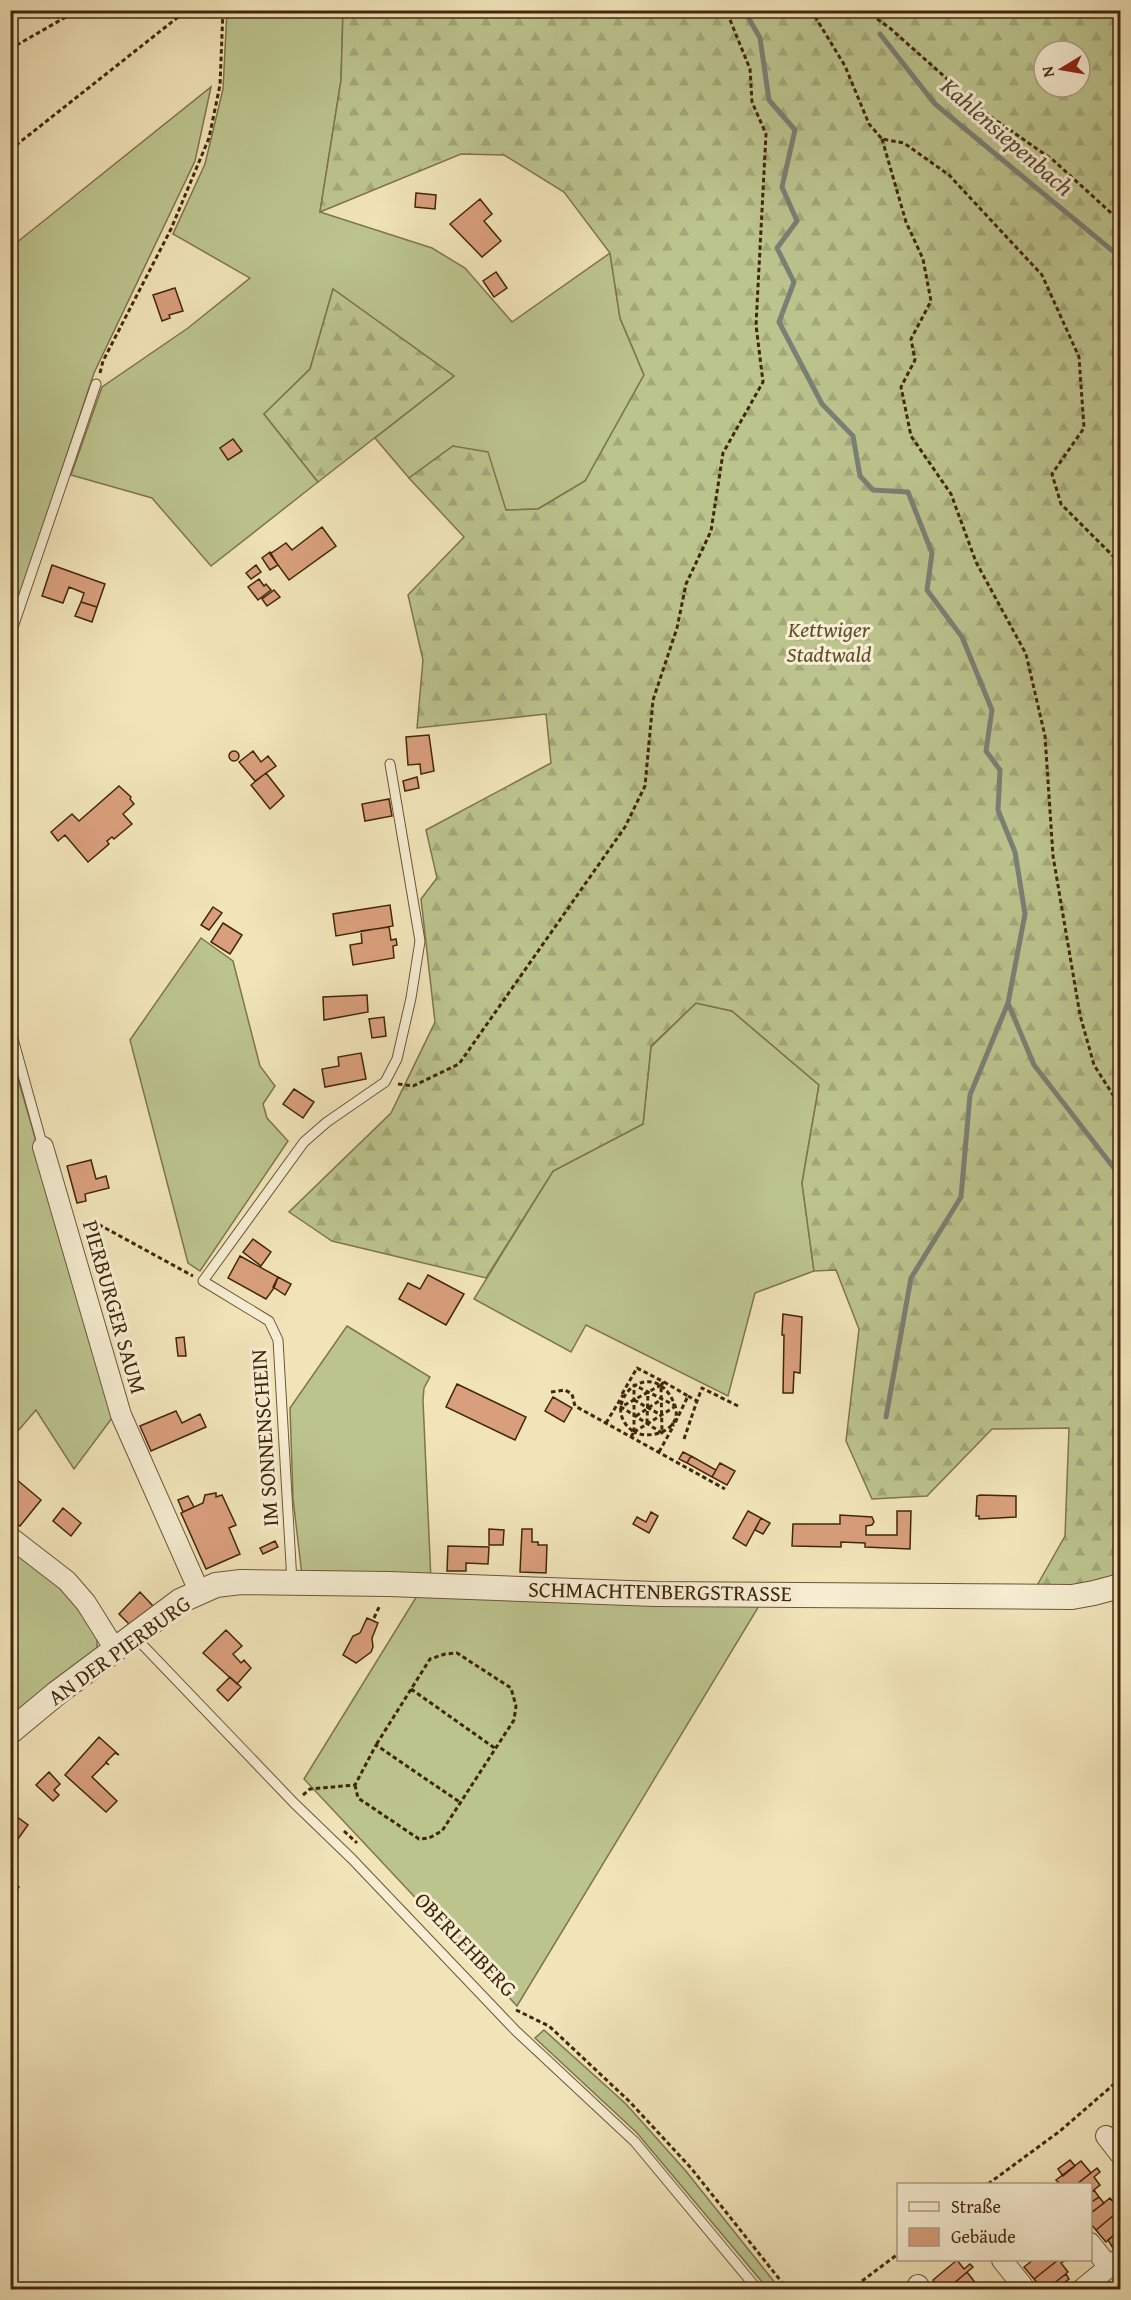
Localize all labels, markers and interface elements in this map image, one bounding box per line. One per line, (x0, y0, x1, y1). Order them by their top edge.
north arrow (1032, 39, 1092, 99)
text: N (1034, 64, 1060, 79)
water label: Kahlensiepenbach (933, 68, 1081, 204)
park label: Kettwiger Stadtwald (787, 613, 872, 670)
street label: PIERBURGER SAUM (75, 1216, 155, 1398)
street label: IM SONNENSCHEIN (242, 1348, 286, 1528)
street label: SCHMACHTENBERGSTRASSE (528, 1573, 792, 1609)
street label: AN DER PIERBURG (41, 1587, 197, 1713)
street label: OBERLEHBERG (407, 1884, 525, 2004)
legend (897, 2183, 1092, 2261)
text: Straße (951, 2193, 1001, 2220)
text: Gebäude (951, 2223, 1016, 2250)

